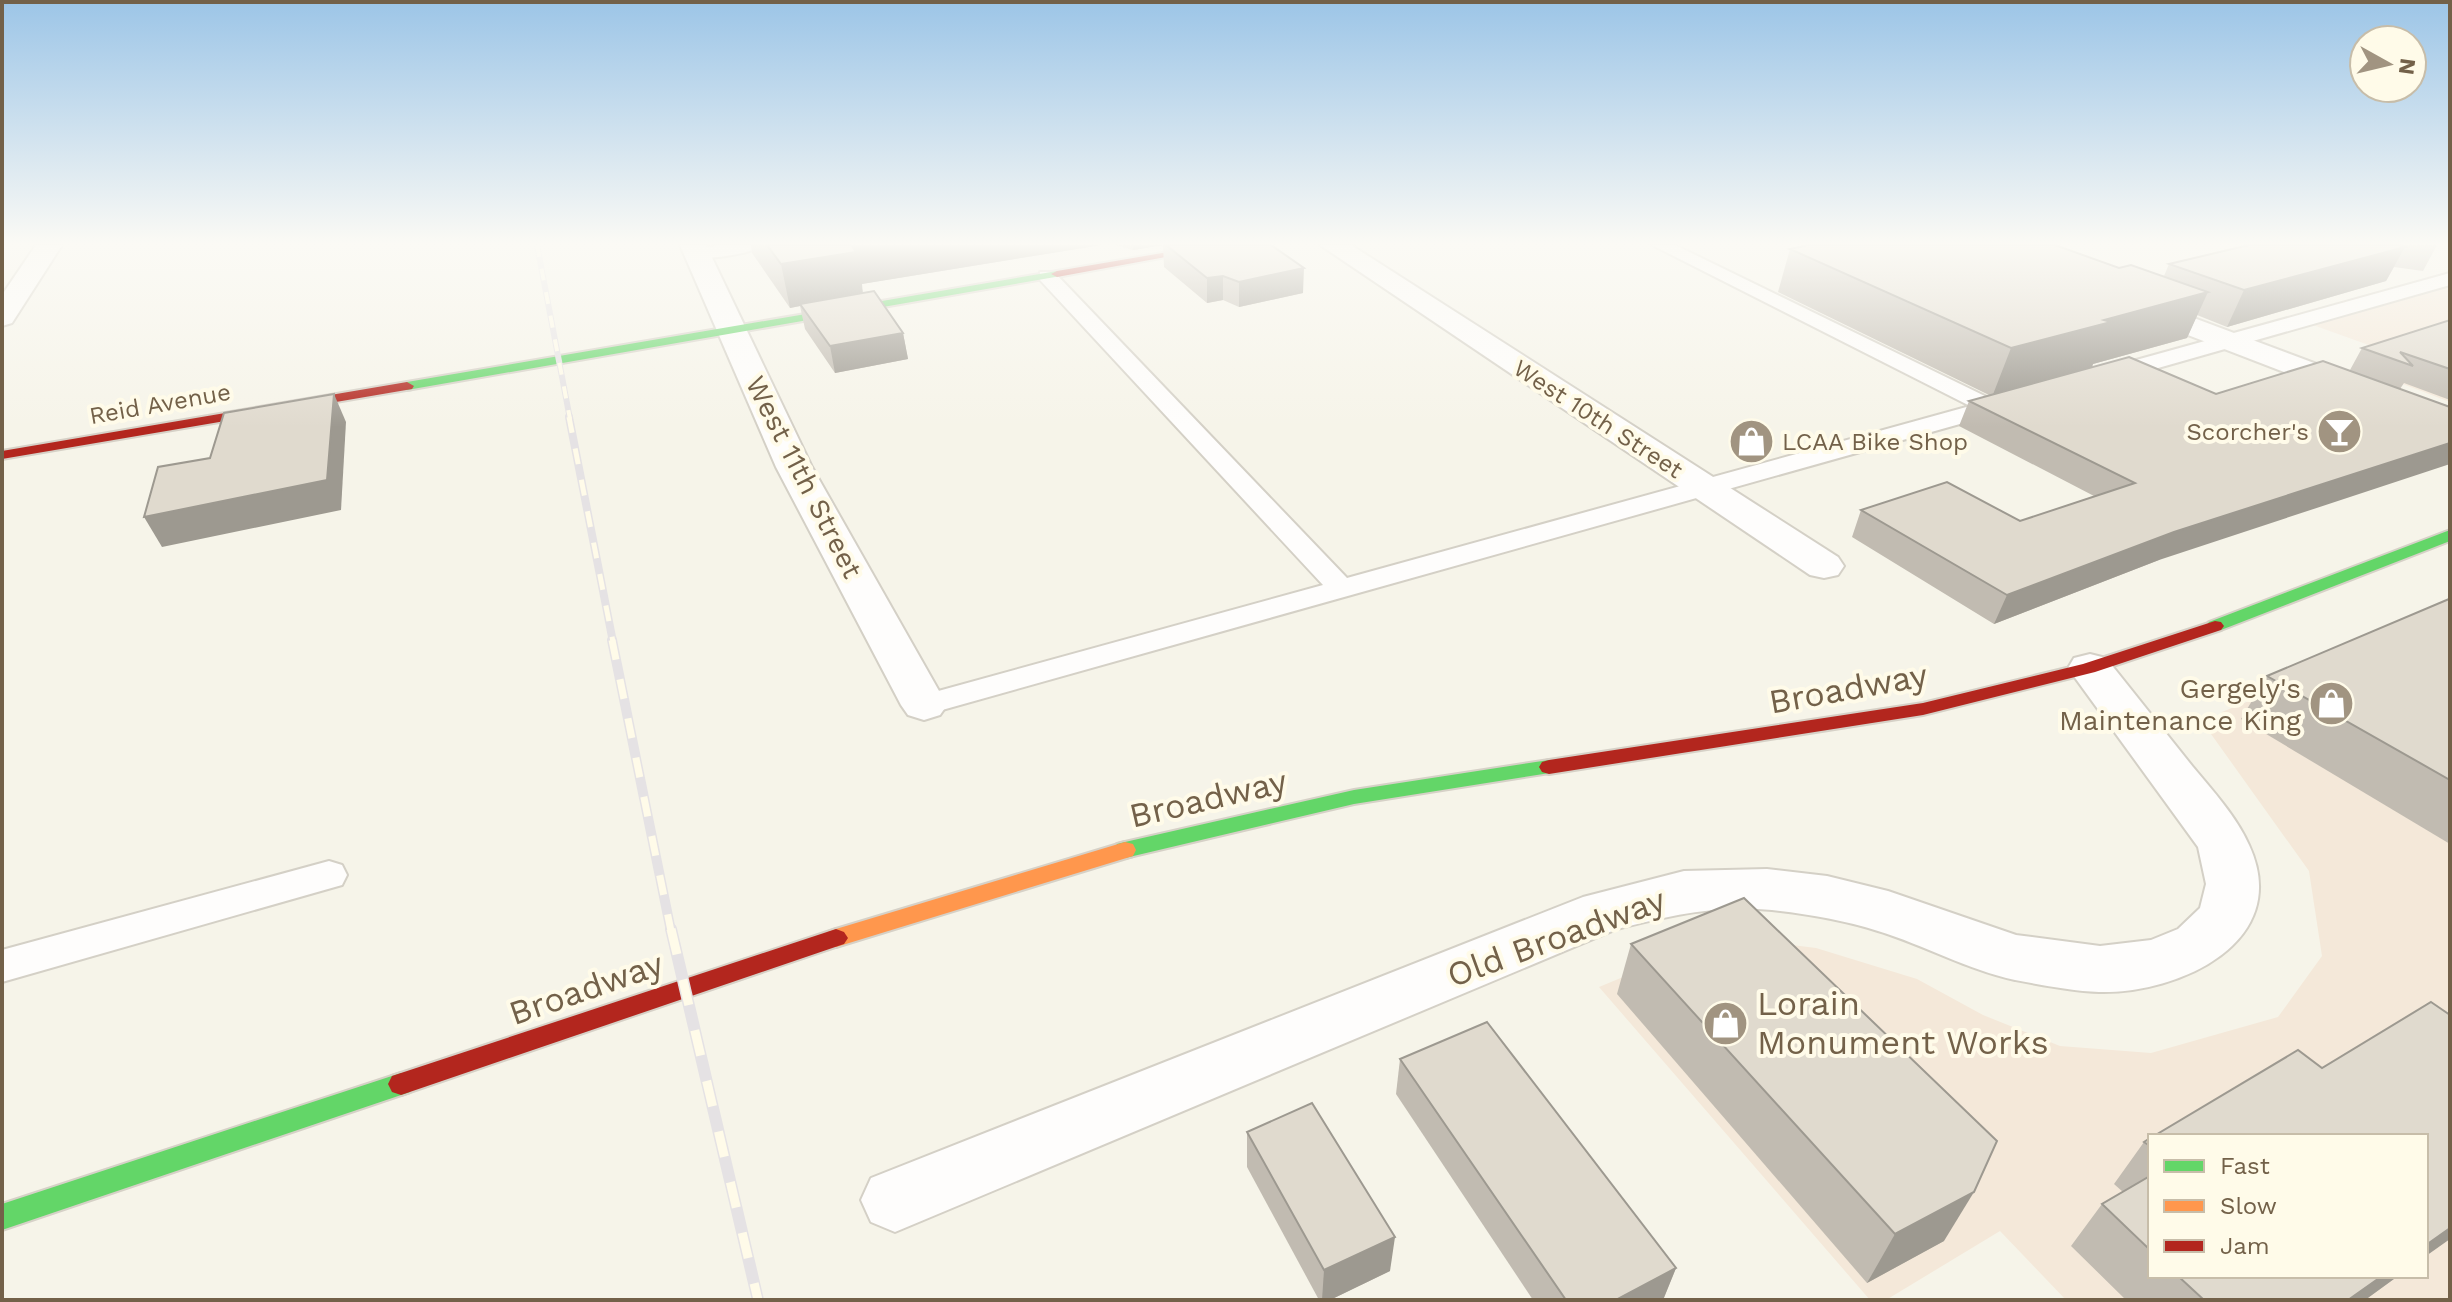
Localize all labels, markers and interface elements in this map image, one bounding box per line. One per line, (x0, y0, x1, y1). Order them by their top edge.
north arrow (2348, 24, 2428, 104)
text: N (2394, 57, 2421, 77)
street label: West 10th Street (1508, 354, 1688, 484)
street label: West 11th Street (739, 370, 869, 584)
street label: Reid Avenue (87, 378, 233, 430)
bar icon: Scorcher's (2316, 408, 2364, 456)
shop icon: LCAA Bike Shop (1727, 418, 1775, 466)
place label: Scorcher's (2186, 418, 2309, 446)
place label: LCAA Bike Shop (1782, 428, 1968, 456)
street label: Broadway (1766, 654, 1931, 722)
place label: Gergely's Maintenance King (2059, 672, 2301, 737)
shop icon: Gergely's Maintenance King (2308, 680, 2356, 728)
street label: Broadway (1125, 760, 1291, 836)
street label: Old Broadway (1442, 879, 1671, 995)
street label: Broadway (504, 943, 669, 1033)
place label: Lorain Monument Works (1757, 983, 2049, 1062)
shop icon: Lorain Monument Works (1702, 999, 1750, 1047)
legend (2148, 1134, 2428, 1278)
text: Fast (2220, 1152, 2270, 1180)
text: Slow (2220, 1192, 2277, 1220)
text: Jam (2220, 1232, 2270, 1260)

